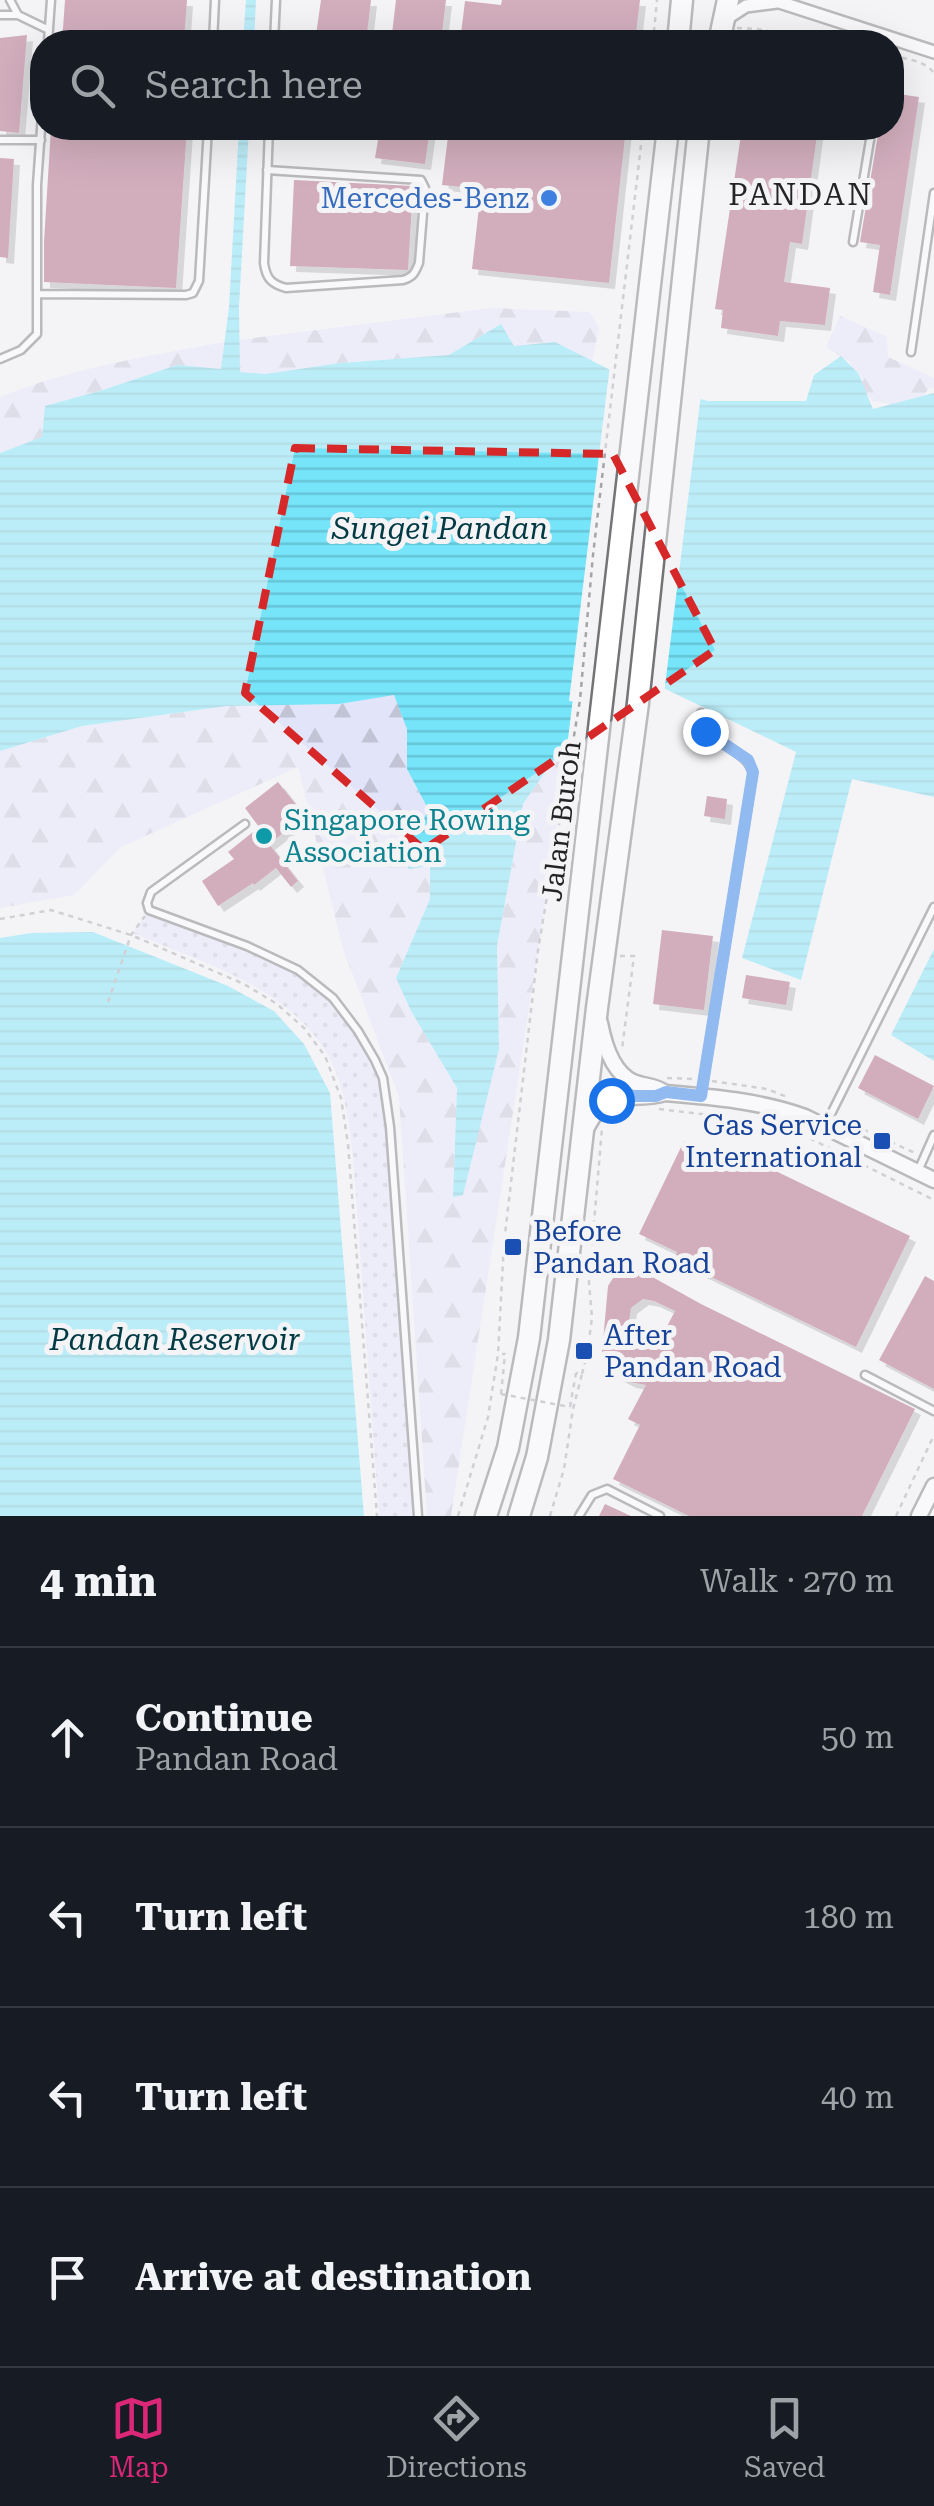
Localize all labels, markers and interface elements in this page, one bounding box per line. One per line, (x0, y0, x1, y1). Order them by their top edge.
search box (30, 30, 904, 140)
icon: search (65, 58, 120, 113)
text: Search here (145, 63, 363, 107)
district label: PANDAN (728, 177, 874, 212)
place label: Mercedes-Benz (320, 182, 529, 215)
marker: Mercedes-Benz (538, 187, 560, 209)
water label: Sungei Pandan (331, 511, 548, 546)
route end (683, 709, 729, 755)
street label: Jalan Buroh (535, 739, 588, 903)
place label: Singapore Rowing Association (284, 804, 530, 869)
marker: Singapore Rowing Association (253, 825, 275, 847)
route start (589, 1078, 635, 1124)
place label: Gas Service International (685, 1109, 862, 1174)
marker: Gas Service International (871, 1130, 893, 1152)
place label: Before Pandan Road (533, 1215, 711, 1280)
marker: Before Pandan Road (502, 1236, 524, 1258)
place label: After Pandan Road (604, 1319, 782, 1384)
water label: Pandan Reservoir (49, 1322, 301, 1357)
marker: After Pandan Road (573, 1340, 595, 1362)
text: 4 min (40, 1557, 157, 1606)
text: Walk · 270 m (700, 1562, 894, 1600)
text: Continue (135, 1696, 313, 1740)
icon: ahead (40, 1710, 95, 1765)
text: 50 m (821, 1718, 894, 1756)
text: Pandan Road (135, 1740, 338, 1778)
icon: left (40, 1890, 95, 1945)
text: Turn left (135, 1895, 307, 1939)
text: 180 m (803, 1898, 894, 1936)
icon: left (40, 2070, 95, 2125)
text: Turn left (135, 2075, 307, 2119)
text: 40 m (821, 2078, 894, 2116)
icon: arrive (40, 2250, 95, 2305)
text: Arrive at destination (135, 2255, 531, 2299)
tab: Map (109, 2391, 169, 2484)
tab: Directions (386, 2391, 527, 2484)
tab: Saved (744, 2391, 825, 2484)

